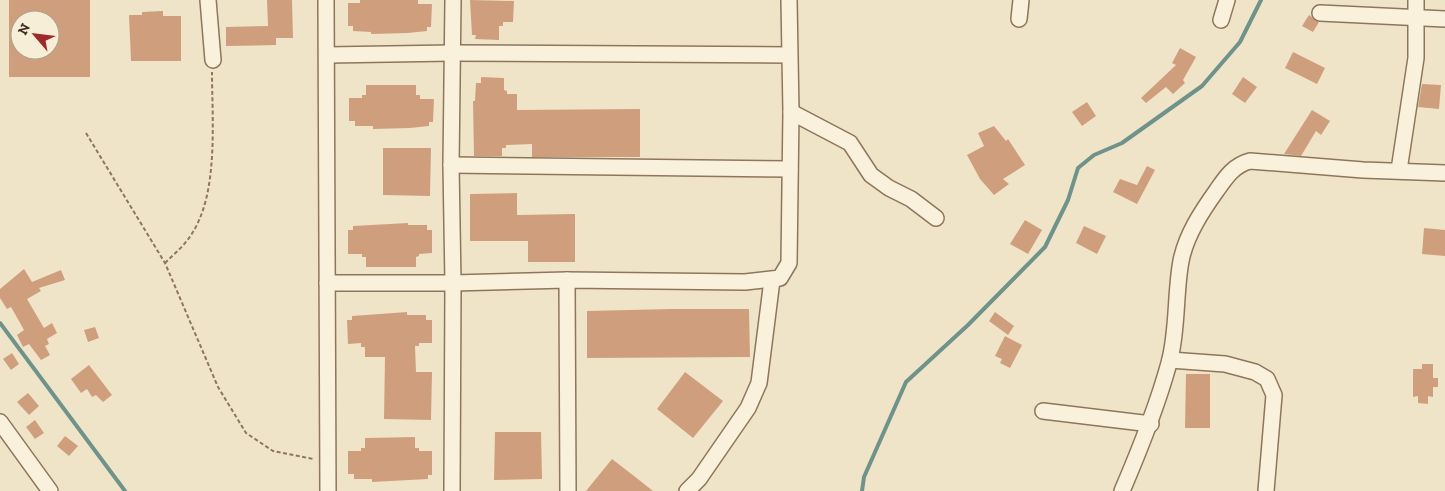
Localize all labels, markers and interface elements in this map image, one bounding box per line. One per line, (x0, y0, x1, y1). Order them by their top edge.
north arrow (10, 10, 60, 60)
text: N (14, 20, 34, 38)

